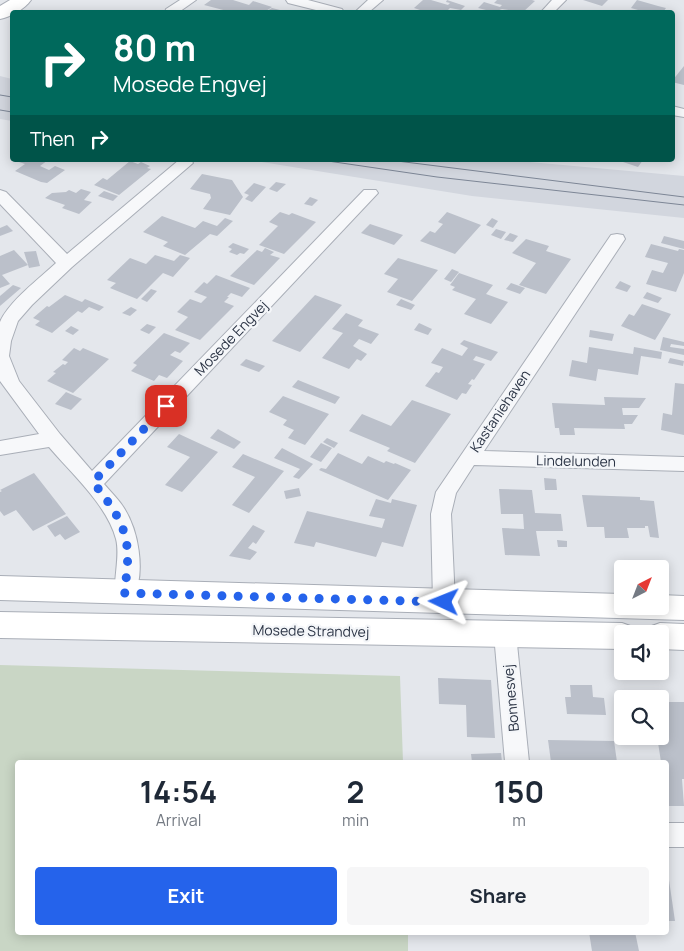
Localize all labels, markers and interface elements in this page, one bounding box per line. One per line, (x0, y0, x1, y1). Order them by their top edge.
text: 80 m (113, 24, 196, 72)
icon: right (30, 30, 95, 95)
text: Mosede Engvej (113, 69, 267, 99)
icon: right (85, 125, 113, 153)
text: Then (30, 126, 75, 152)
street label: Mosede Engvej (190, 296, 271, 379)
street label: Kastaniehaven (465, 366, 534, 456)
pin (145, 385, 187, 427)
icon: arrive (152, 392, 180, 420)
street label: Lindelunden (536, 450, 616, 471)
north arrow (614, 560, 669, 615)
map controls (614, 560, 669, 745)
position arrow (417, 575, 469, 627)
street label: Mosede Strandvej (253, 620, 370, 641)
button: sound (614, 625, 669, 680)
street label: Bonnesvej (498, 664, 523, 732)
button: search (614, 690, 669, 745)
text: 14:54 (140, 771, 217, 812)
text: 2 (347, 771, 364, 812)
text: 150 (494, 771, 544, 812)
text: Arrival (156, 809, 201, 831)
text: min (342, 809, 369, 831)
text: m (512, 809, 526, 831)
button: Exit (35, 867, 337, 925)
button: Share (347, 867, 649, 925)

